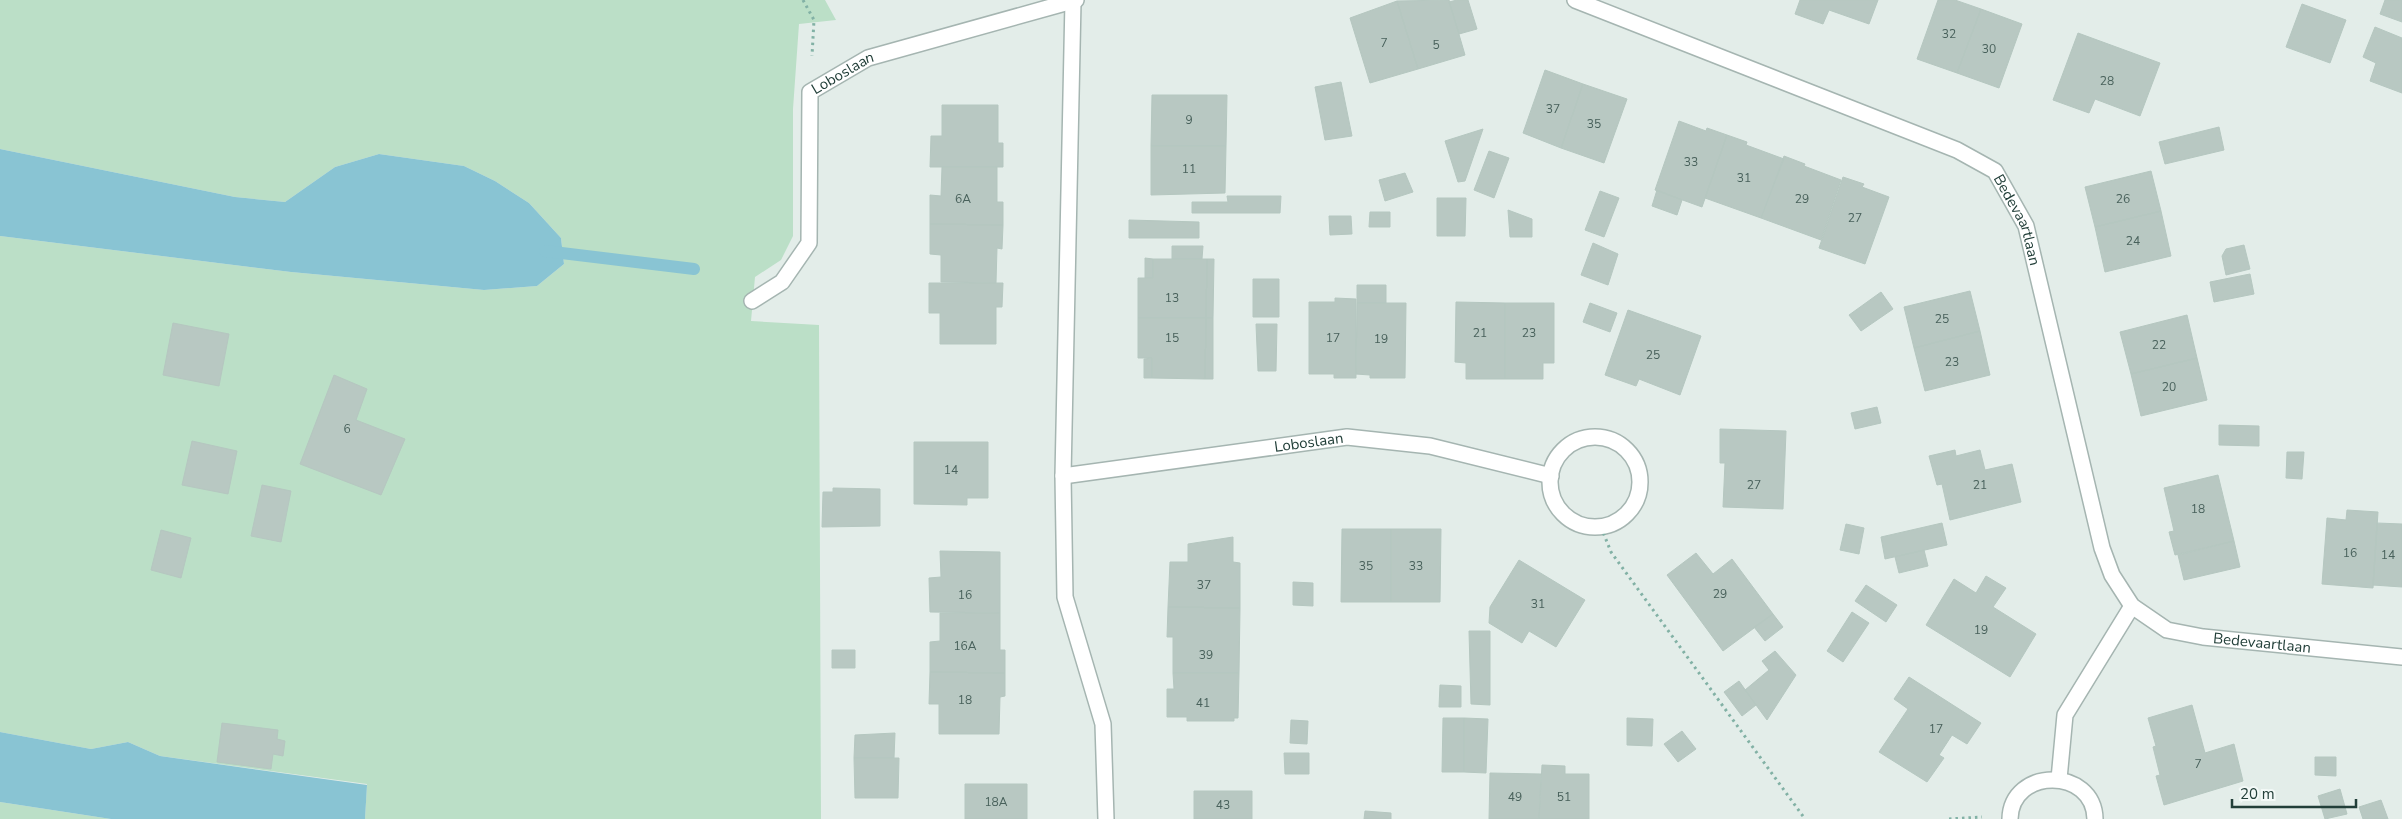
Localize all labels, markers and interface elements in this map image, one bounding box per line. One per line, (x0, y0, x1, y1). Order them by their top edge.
house number: 32 (1942, 26, 1956, 42)
house number: 7 (1380, 35, 1388, 51)
house number: 5 (1432, 37, 1440, 53)
house number: 30 (1982, 41, 1996, 57)
street label: Loboslaan (808, 47, 876, 99)
house number: 28 (2100, 73, 2114, 89)
house number: 37 (1546, 101, 1560, 117)
house number: 9 (1185, 112, 1193, 128)
house number: 35 (1587, 116, 1601, 132)
house number: 33 (1684, 154, 1698, 170)
house number: 11 (1182, 161, 1196, 177)
house number: 31 (1737, 170, 1751, 186)
street label: Bedevaartlaan (1989, 171, 2045, 267)
house number: 6A (955, 191, 971, 207)
house number: 29 (1795, 191, 1809, 207)
house number: 26 (2116, 191, 2130, 207)
house number: 27 (1848, 210, 1862, 226)
house number: 24 (2126, 233, 2140, 249)
house number: 13 (1165, 290, 1179, 306)
house number: 25 (1935, 311, 1949, 327)
house number: 21 (1473, 325, 1487, 341)
house number: 23 (1522, 325, 1536, 341)
house number: 15 (1165, 330, 1179, 346)
house number: 17 (1326, 330, 1340, 346)
house number: 19 (1374, 331, 1388, 347)
house number: 22 (2152, 337, 2166, 353)
house number: 25 (1646, 347, 1660, 363)
house number: 23 (1945, 354, 1959, 370)
house number: 20 (2162, 379, 2176, 395)
house number: 6 (343, 421, 351, 437)
street label: Loboslaan (1273, 428, 1345, 457)
house number: 14 (944, 462, 958, 478)
house number: 27 (1747, 477, 1761, 493)
house number: 21 (1973, 477, 1987, 493)
house number: 18 (2191, 501, 2205, 517)
house number: 16 (2343, 545, 2357, 561)
house number: 14 (2381, 547, 2395, 563)
house number: 35 (1359, 558, 1373, 574)
house number: 33 (1409, 558, 1423, 574)
house number: 37 (1197, 577, 1211, 593)
house number: 29 (1713, 586, 1727, 602)
house number: 16 (958, 587, 972, 603)
house number: 31 (1531, 596, 1545, 612)
house number: 19 (1974, 622, 1988, 638)
street label: Bedevaartlaan (2212, 628, 2312, 658)
house number: 16A (953, 638, 977, 654)
house number: 39 (1199, 647, 1213, 663)
house number: 18 (958, 692, 972, 708)
house number: 41 (1196, 695, 1210, 711)
house number: 17 (1929, 721, 1943, 737)
house number: 7 (2194, 756, 2202, 772)
scale bar (2232, 776, 2356, 808)
text: 20 m (2240, 784, 2275, 804)
house number: 49 (1508, 789, 1522, 805)
house number: 51 (1557, 789, 1571, 805)
house number: 18A (984, 794, 1008, 810)
house number: 43 (1216, 797, 1230, 813)

